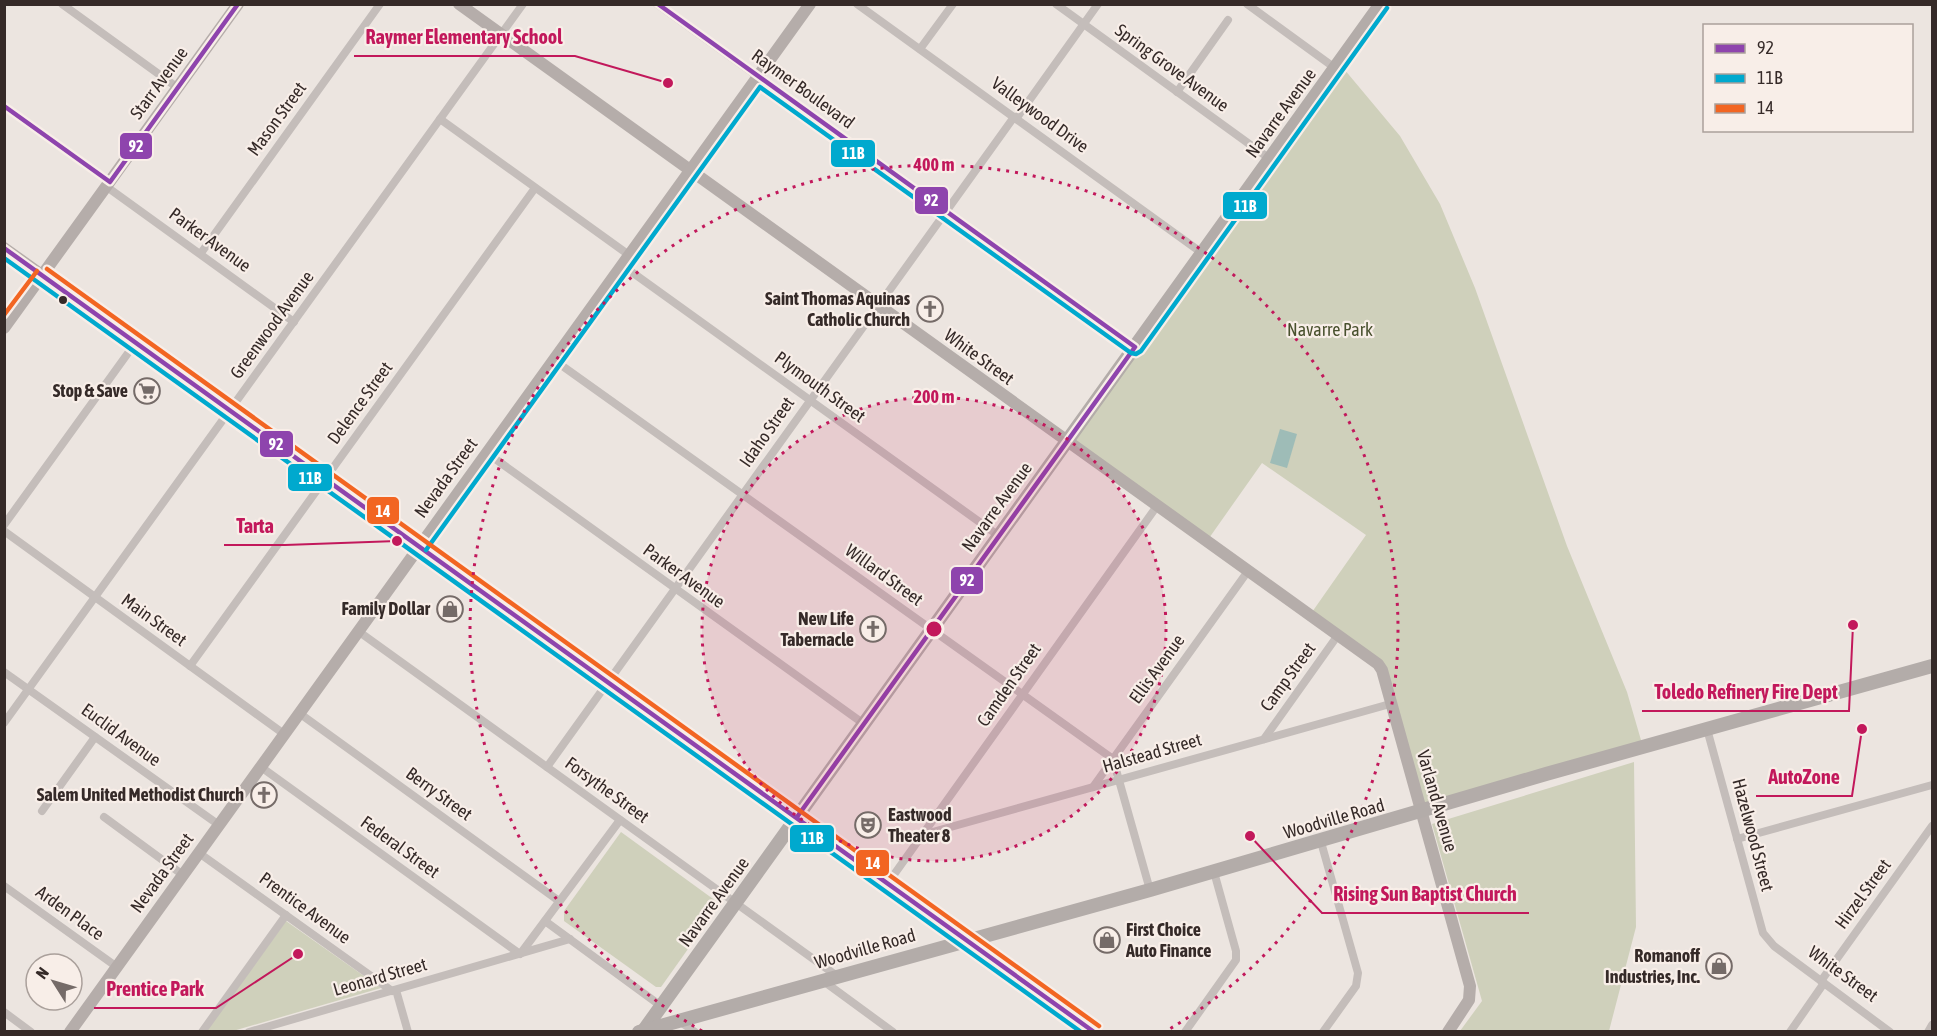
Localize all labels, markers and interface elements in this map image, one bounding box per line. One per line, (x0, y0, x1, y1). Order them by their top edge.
callout: Raymer Elementary School (354, 18, 575, 56)
street label: Spring Grove Avenue (1111, 19, 1233, 116)
legend (1703, 24, 1913, 132)
text: Raymer Elementary School (365, 25, 563, 48)
text: 92 (1757, 37, 1774, 58)
street label: Starr Avenue (125, 43, 192, 123)
street label: Raymer Boulevard (748, 44, 859, 133)
street label: Navarre Avenue (1241, 64, 1320, 162)
text: 11B (1757, 67, 1783, 88)
street label: Valleywood Drive (988, 72, 1093, 157)
street label: Mason Street (243, 78, 310, 160)
text: 14 (1757, 97, 1774, 118)
line badge: 92 (119, 132, 153, 160)
text: 92 (128, 137, 144, 155)
line badge: 11B (830, 139, 876, 168)
text: 11B (842, 144, 865, 162)
text: 400 m (913, 154, 954, 175)
line badge: 92 (914, 186, 949, 215)
text: 92 (923, 191, 939, 209)
line badge: 11B (1222, 191, 1268, 220)
text: 11B (1234, 197, 1257, 215)
street label: Parker Avenue (165, 203, 255, 276)
street label: Greenwood Avenue (225, 267, 318, 383)
place label: Saint Thomas Aquinas Catholic Church (765, 288, 911, 330)
unlabelled marker (57, 294, 69, 306)
church icon: Saint Thomas Aquinas Catholic Church (915, 294, 945, 324)
park label: Navarre Park (1287, 319, 1373, 340)
street label: White Street (940, 324, 1018, 389)
street label: Plymouth Street (771, 347, 870, 426)
street label: Delence Street (323, 357, 396, 448)
supermarket icon: Stop & Save (132, 376, 162, 406)
place label: Stop & Save (53, 380, 128, 401)
text: 200 m (914, 386, 954, 407)
street label: Idaho Street (735, 393, 798, 471)
line badge: 92 (259, 430, 294, 458)
street label: Nevada Street (410, 434, 481, 522)
text: 92 (268, 435, 284, 453)
street label: Navarre Avenue (957, 458, 1036, 556)
line badge: 11B (287, 463, 333, 492)
text: 11B (299, 469, 322, 487)
line badge: 14 (366, 496, 400, 525)
text: 14 (375, 502, 391, 520)
callout: Tarta (224, 507, 285, 545)
text: Tarta (236, 514, 274, 537)
street label: Parker Avenue (639, 539, 729, 612)
street label: Willard Street (841, 539, 927, 610)
line badge: 92 (950, 566, 984, 595)
text: 92 (959, 571, 975, 589)
street label: Main Street (118, 589, 191, 650)
shop icon: Family Dollar (435, 594, 465, 624)
place label: Family Dollar (341, 598, 431, 619)
place label: New Life Tabernacle (780, 608, 854, 650)
church icon: New Life Tabernacle (858, 614, 888, 644)
centre of rings (924, 619, 944, 639)
street label: Ellis Avenue (1125, 630, 1189, 707)
street label: Camp Street (1256, 638, 1320, 715)
street label: Camden Street (972, 639, 1045, 730)
callout: Toledo Refinery Fire Dept (1642, 673, 1849, 711)
text: Toledo Refinery Fire Dept (1654, 680, 1838, 703)
street label: Euclid Avenue (78, 699, 165, 770)
street label: Halstead Street (1100, 728, 1204, 777)
street label: Varland Avenue (1413, 748, 1462, 854)
street label: Forsythe Street (561, 752, 653, 827)
callout: AutoZone (1756, 758, 1852, 796)
street label: Berry Street (402, 763, 476, 825)
text: AutoZone (1767, 765, 1840, 788)
street label: Hazelwood Street (1728, 776, 1779, 894)
church icon: Salem United Methodist Church (249, 780, 279, 810)
place label: Salem United Methodist Church (37, 784, 244, 805)
street label: Woodville Road (1281, 794, 1387, 843)
place label: Eastwood Theater 8 (888, 804, 952, 846)
theatre icon: Eastwood Theater 8 (853, 810, 883, 840)
street label: Federal Street (357, 811, 444, 882)
line badge: 11B (789, 824, 835, 853)
street label: Nevada Street (126, 829, 197, 917)
text: 11B (801, 829, 824, 847)
line badge: 14 (855, 849, 890, 877)
street label: Navarre Avenue (674, 853, 753, 951)
text: 14 (865, 854, 881, 872)
street label: Hirzel Street (1830, 855, 1895, 933)
street label: Prentice Avenue (256, 868, 355, 948)
callout: Rising Sun Baptist Church (1322, 875, 1529, 913)
street label: Arden Place (32, 881, 108, 944)
text: Rising Sun Baptist Church (1333, 882, 1517, 905)
place label: First Choice Auto Finance (1125, 919, 1212, 961)
street label: Woodville Road (812, 924, 918, 973)
shop icon: First Choice Auto Finance (1092, 925, 1122, 955)
street label: White Street (1804, 941, 1882, 1006)
place label: Romanoff Industries, Inc. (1605, 945, 1700, 987)
shop icon: Romanoff Industries, Inc. (1704, 951, 1734, 981)
north arrow (24, 952, 84, 1012)
street label: Leonard Street (331, 953, 429, 1000)
text: N (32, 964, 52, 982)
callout: Prentice Park (94, 970, 216, 1008)
text: Prentice Park (106, 977, 204, 1000)

